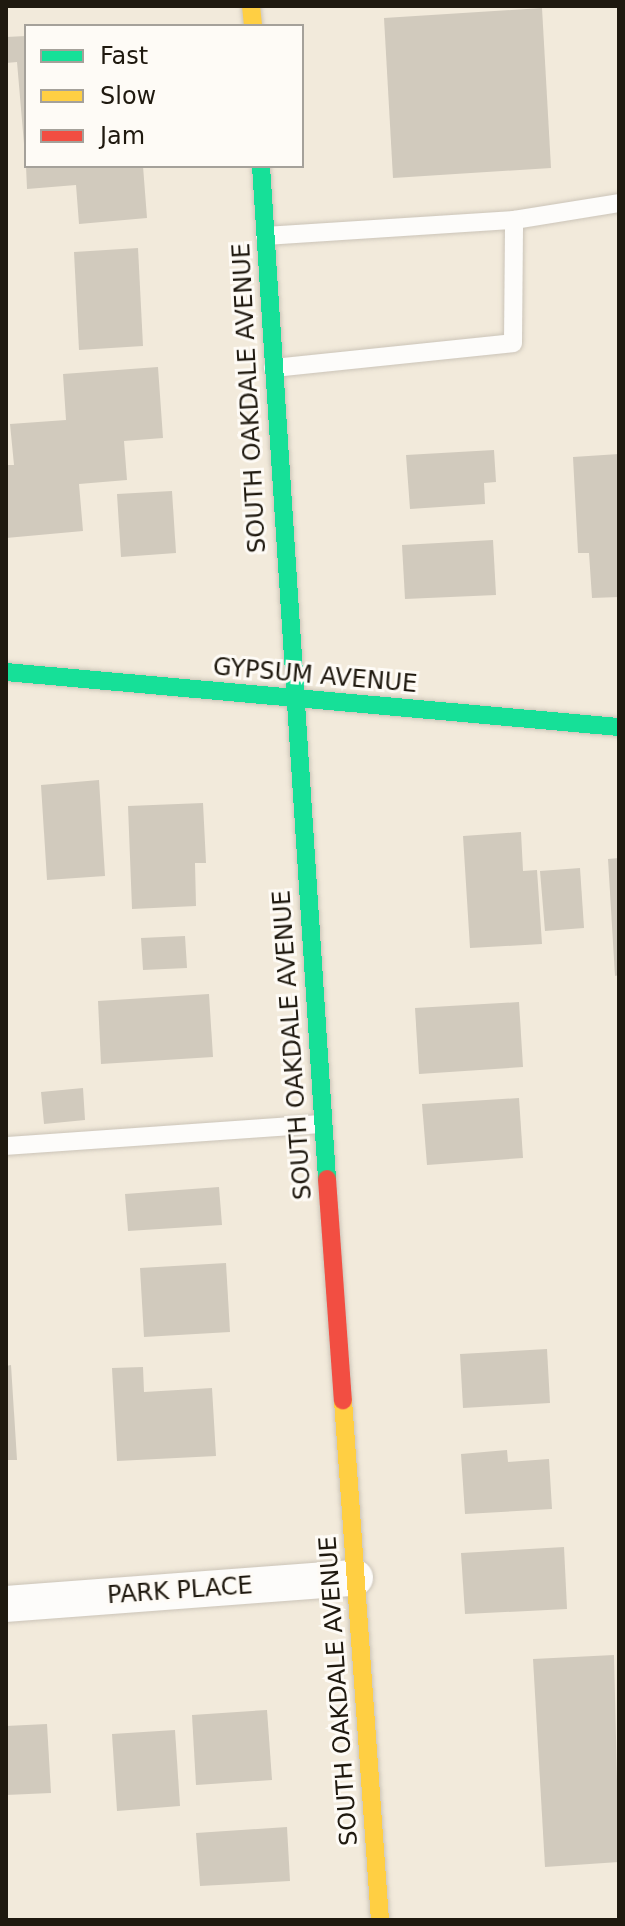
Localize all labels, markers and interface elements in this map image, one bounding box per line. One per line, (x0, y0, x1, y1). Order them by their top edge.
legend (24, 24, 304, 168)
text: Fast (100, 42, 148, 70)
text: Slow (100, 82, 156, 110)
text: Jam (100, 122, 145, 150)
street label: SOUTH OAKDALE AVENUE (227, 242, 273, 554)
street label: GYPSUM AVENUE (212, 653, 418, 699)
street label: SOUTH OAKDALE AVENUE (268, 889, 318, 1201)
street label: SOUTH OAKDALE AVENUE (314, 1535, 364, 1847)
street label: PARK PLACE (106, 1572, 254, 1610)

